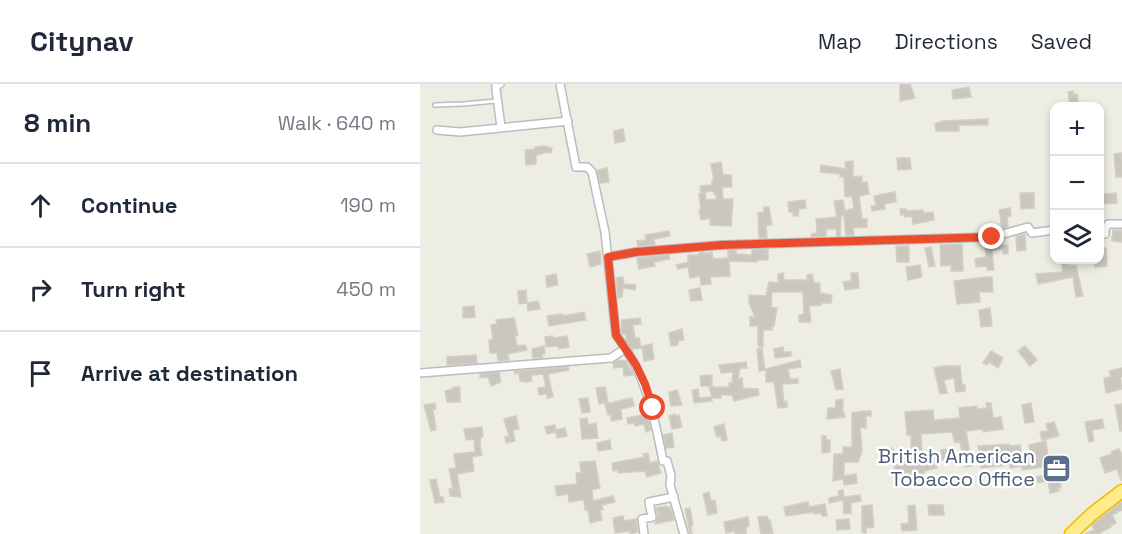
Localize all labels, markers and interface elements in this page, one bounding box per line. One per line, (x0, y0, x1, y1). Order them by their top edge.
text: Citynav (30, 23, 134, 59)
text: Map (818, 28, 862, 55)
text: Directions (895, 28, 998, 55)
text: Saved (1031, 28, 1092, 55)
map controls (1050, 102, 1104, 264)
button: + (1050, 102, 1104, 156)
text: 8 min (24, 106, 91, 140)
text: Walk · 640 m (278, 110, 396, 136)
button: − (1050, 156, 1104, 210)
icon: ahead (24, 189, 57, 222)
text: Continue (81, 191, 177, 219)
text: 190 m (340, 192, 396, 218)
button: layers (1050, 210, 1104, 264)
route end (978, 223, 1004, 249)
icon: right (24, 273, 57, 306)
text: Turn right (81, 275, 186, 303)
text: 450 m (336, 276, 396, 302)
icon: arrive (24, 357, 57, 390)
text: Arrive at destination (81, 359, 298, 387)
route start (639, 394, 665, 420)
place label: British American Tobacco Office (878, 443, 1035, 492)
office icon: British American Tobacco Office (1040, 452, 1072, 484)

